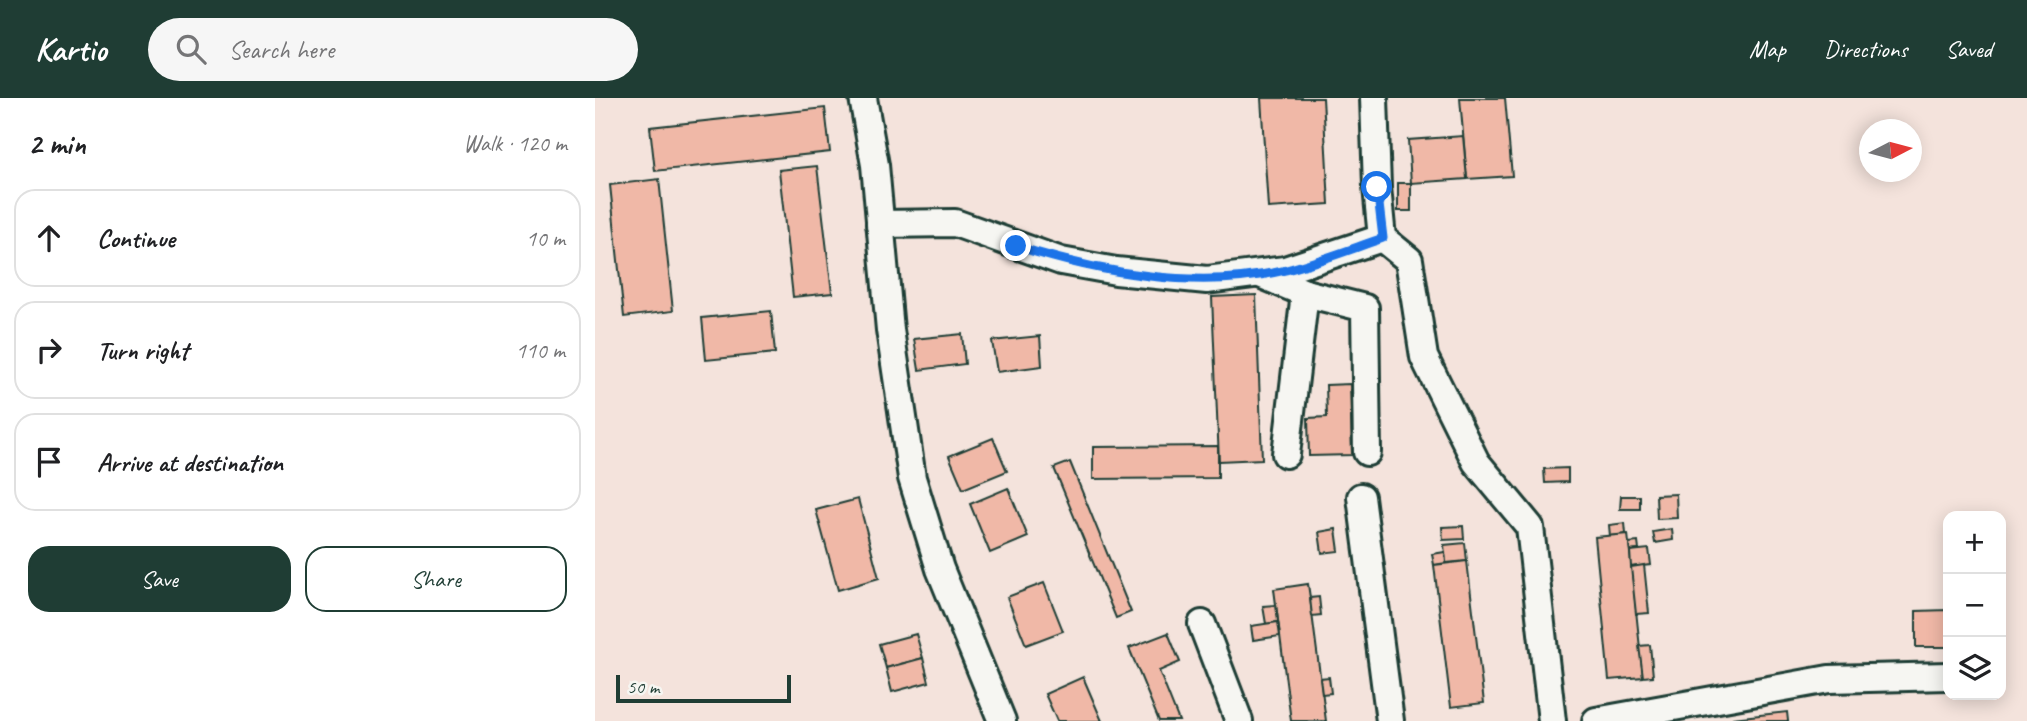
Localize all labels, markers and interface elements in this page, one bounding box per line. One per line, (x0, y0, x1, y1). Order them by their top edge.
search box (148, 18, 638, 81)
text: Kartio (35, 28, 106, 70)
icon: search (172, 30, 210, 68)
text: Search here (228, 33, 334, 66)
text: Map (1749, 34, 1786, 64)
text: Directions (1824, 34, 1907, 64)
text: Saved (1945, 34, 1992, 64)
north arrow (1859, 119, 1922, 182)
text: 2 min (28, 125, 85, 163)
text: Walk · 120 m (463, 129, 567, 158)
route start (1361, 171, 1392, 202)
icon: ahead (30, 219, 68, 257)
text: Continue (97, 222, 175, 255)
text: 10 m (526, 224, 565, 253)
route end (1000, 230, 1031, 261)
icon: right (30, 331, 68, 369)
text: Turn right (97, 334, 188, 367)
text: 110 m (516, 336, 565, 365)
icon: arrive (30, 443, 68, 481)
text: Arrive at destination (97, 446, 283, 479)
map controls (1943, 511, 2006, 700)
button: + (1943, 511, 2006, 574)
button: Save (28, 546, 291, 612)
button: Share (305, 546, 567, 612)
button: − (1943, 574, 2006, 637)
button: layers (1943, 637, 2006, 700)
scale bar (616, 672, 791, 704)
text: 50 m (627, 675, 659, 699)

